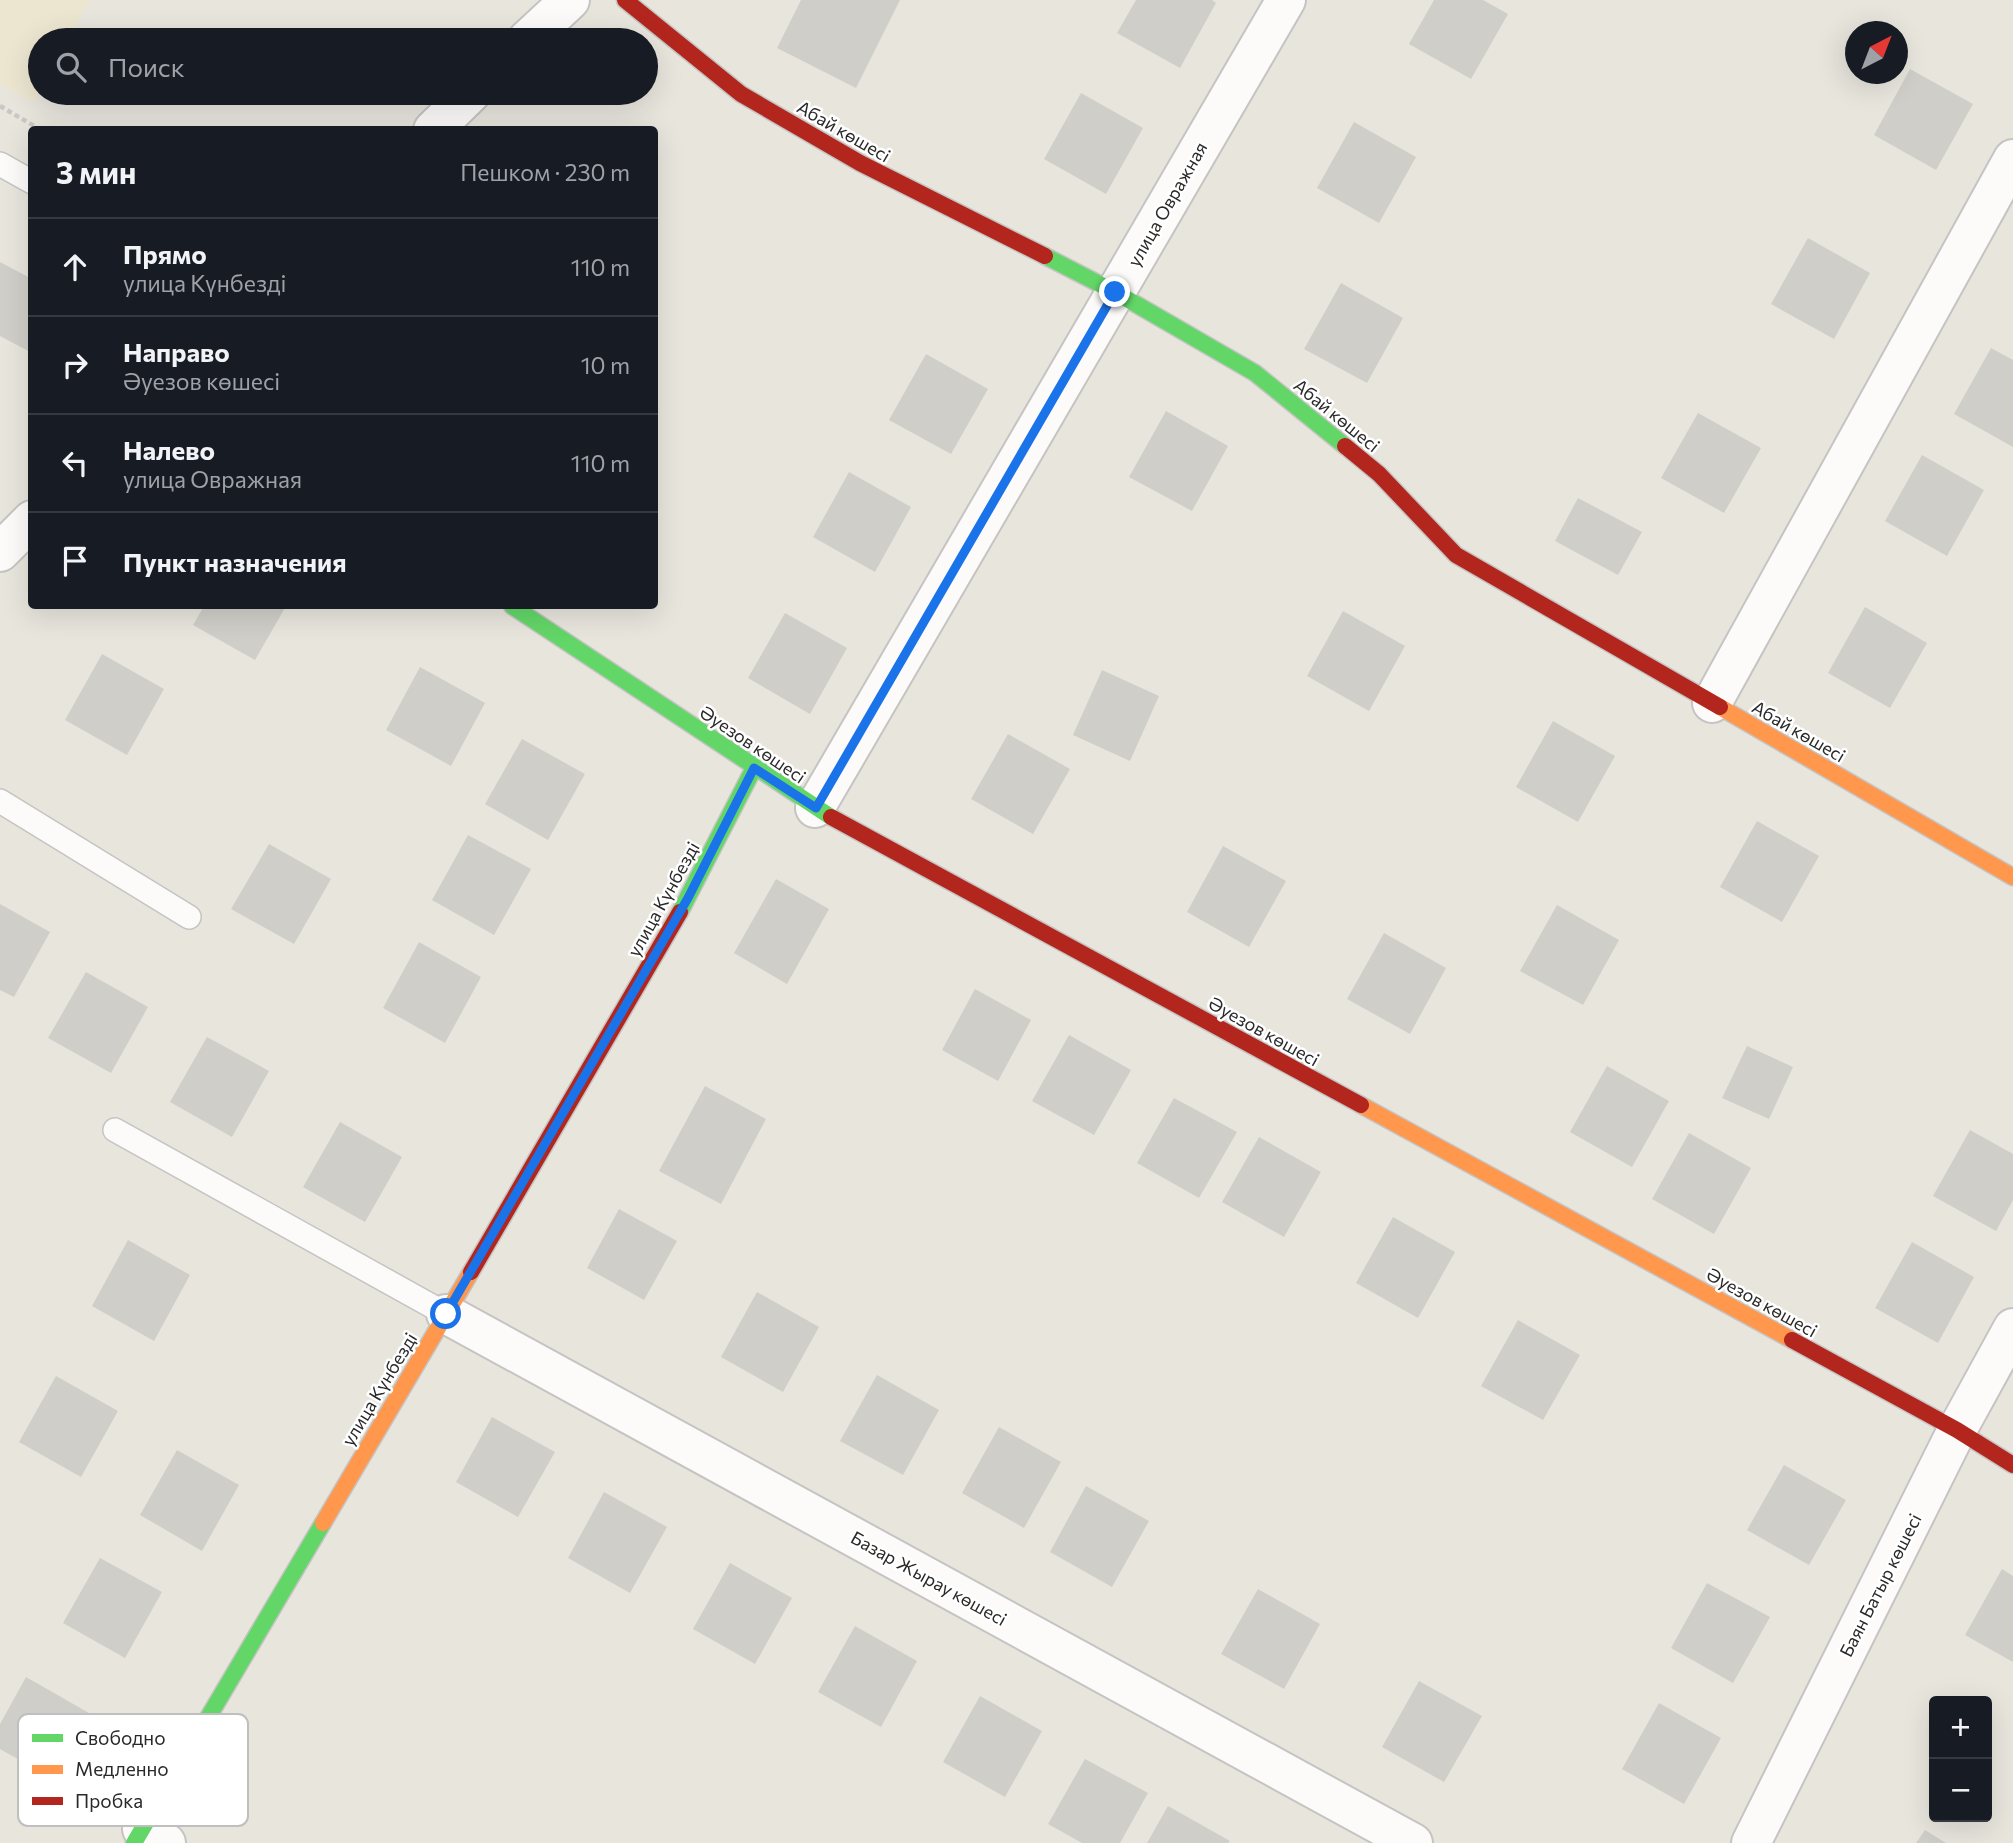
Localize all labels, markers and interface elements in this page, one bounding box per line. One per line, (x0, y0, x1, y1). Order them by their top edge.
north arrow (1845, 21, 1908, 84)
search box (28, 28, 658, 105)
icon: search (52, 48, 90, 86)
text: Поиск (108, 51, 185, 82)
street label: Абай көшесі (793, 95, 895, 167)
street label: улица Овражная (1122, 138, 1212, 270)
text: 3 мин (56, 153, 136, 190)
text: Пешком · 230 m (460, 158, 630, 186)
text: Прямо (123, 238, 207, 269)
icon: ahead (56, 248, 94, 286)
text: 110 m (571, 253, 630, 281)
text: улица Күнбезді (123, 269, 286, 297)
route end (1099, 276, 1130, 307)
text: Направо (123, 336, 230, 367)
icon: right (56, 346, 94, 384)
text: 10 m (581, 351, 630, 379)
text: Әуезов көшесі (123, 367, 280, 395)
street label: Абай көшесі (1290, 374, 1384, 456)
text: Налево (123, 434, 215, 465)
icon: left (56, 444, 94, 482)
text: 110 m (571, 449, 630, 477)
text: улица Овражная (123, 465, 302, 493)
icon: arrive (56, 542, 94, 580)
text: Пункт назначения (123, 546, 347, 577)
street label: Абай көшесі (1748, 695, 1850, 767)
street label: Әуезов көшесі (696, 700, 810, 788)
street label: улица Күнбезді (622, 838, 704, 960)
street label: Әуезов көшесі (1205, 992, 1323, 1070)
street label: Әуезов көшесі (1703, 1263, 1821, 1341)
route start (430, 1298, 461, 1329)
street label: улица Күнбезді (337, 1329, 421, 1449)
street label: Баян Батыр көшесі (1834, 1510, 1926, 1660)
street label: Базар Жырау көшесі (847, 1526, 1011, 1630)
map controls (1929, 1696, 1992, 1822)
button: + (1929, 1696, 1992, 1759)
legend (18, 1714, 248, 1826)
text: Свободно (75, 1726, 165, 1749)
text: Медленно (75, 1757, 169, 1780)
button: − (1929, 1759, 1992, 1822)
text: Пробка (75, 1789, 143, 1812)

